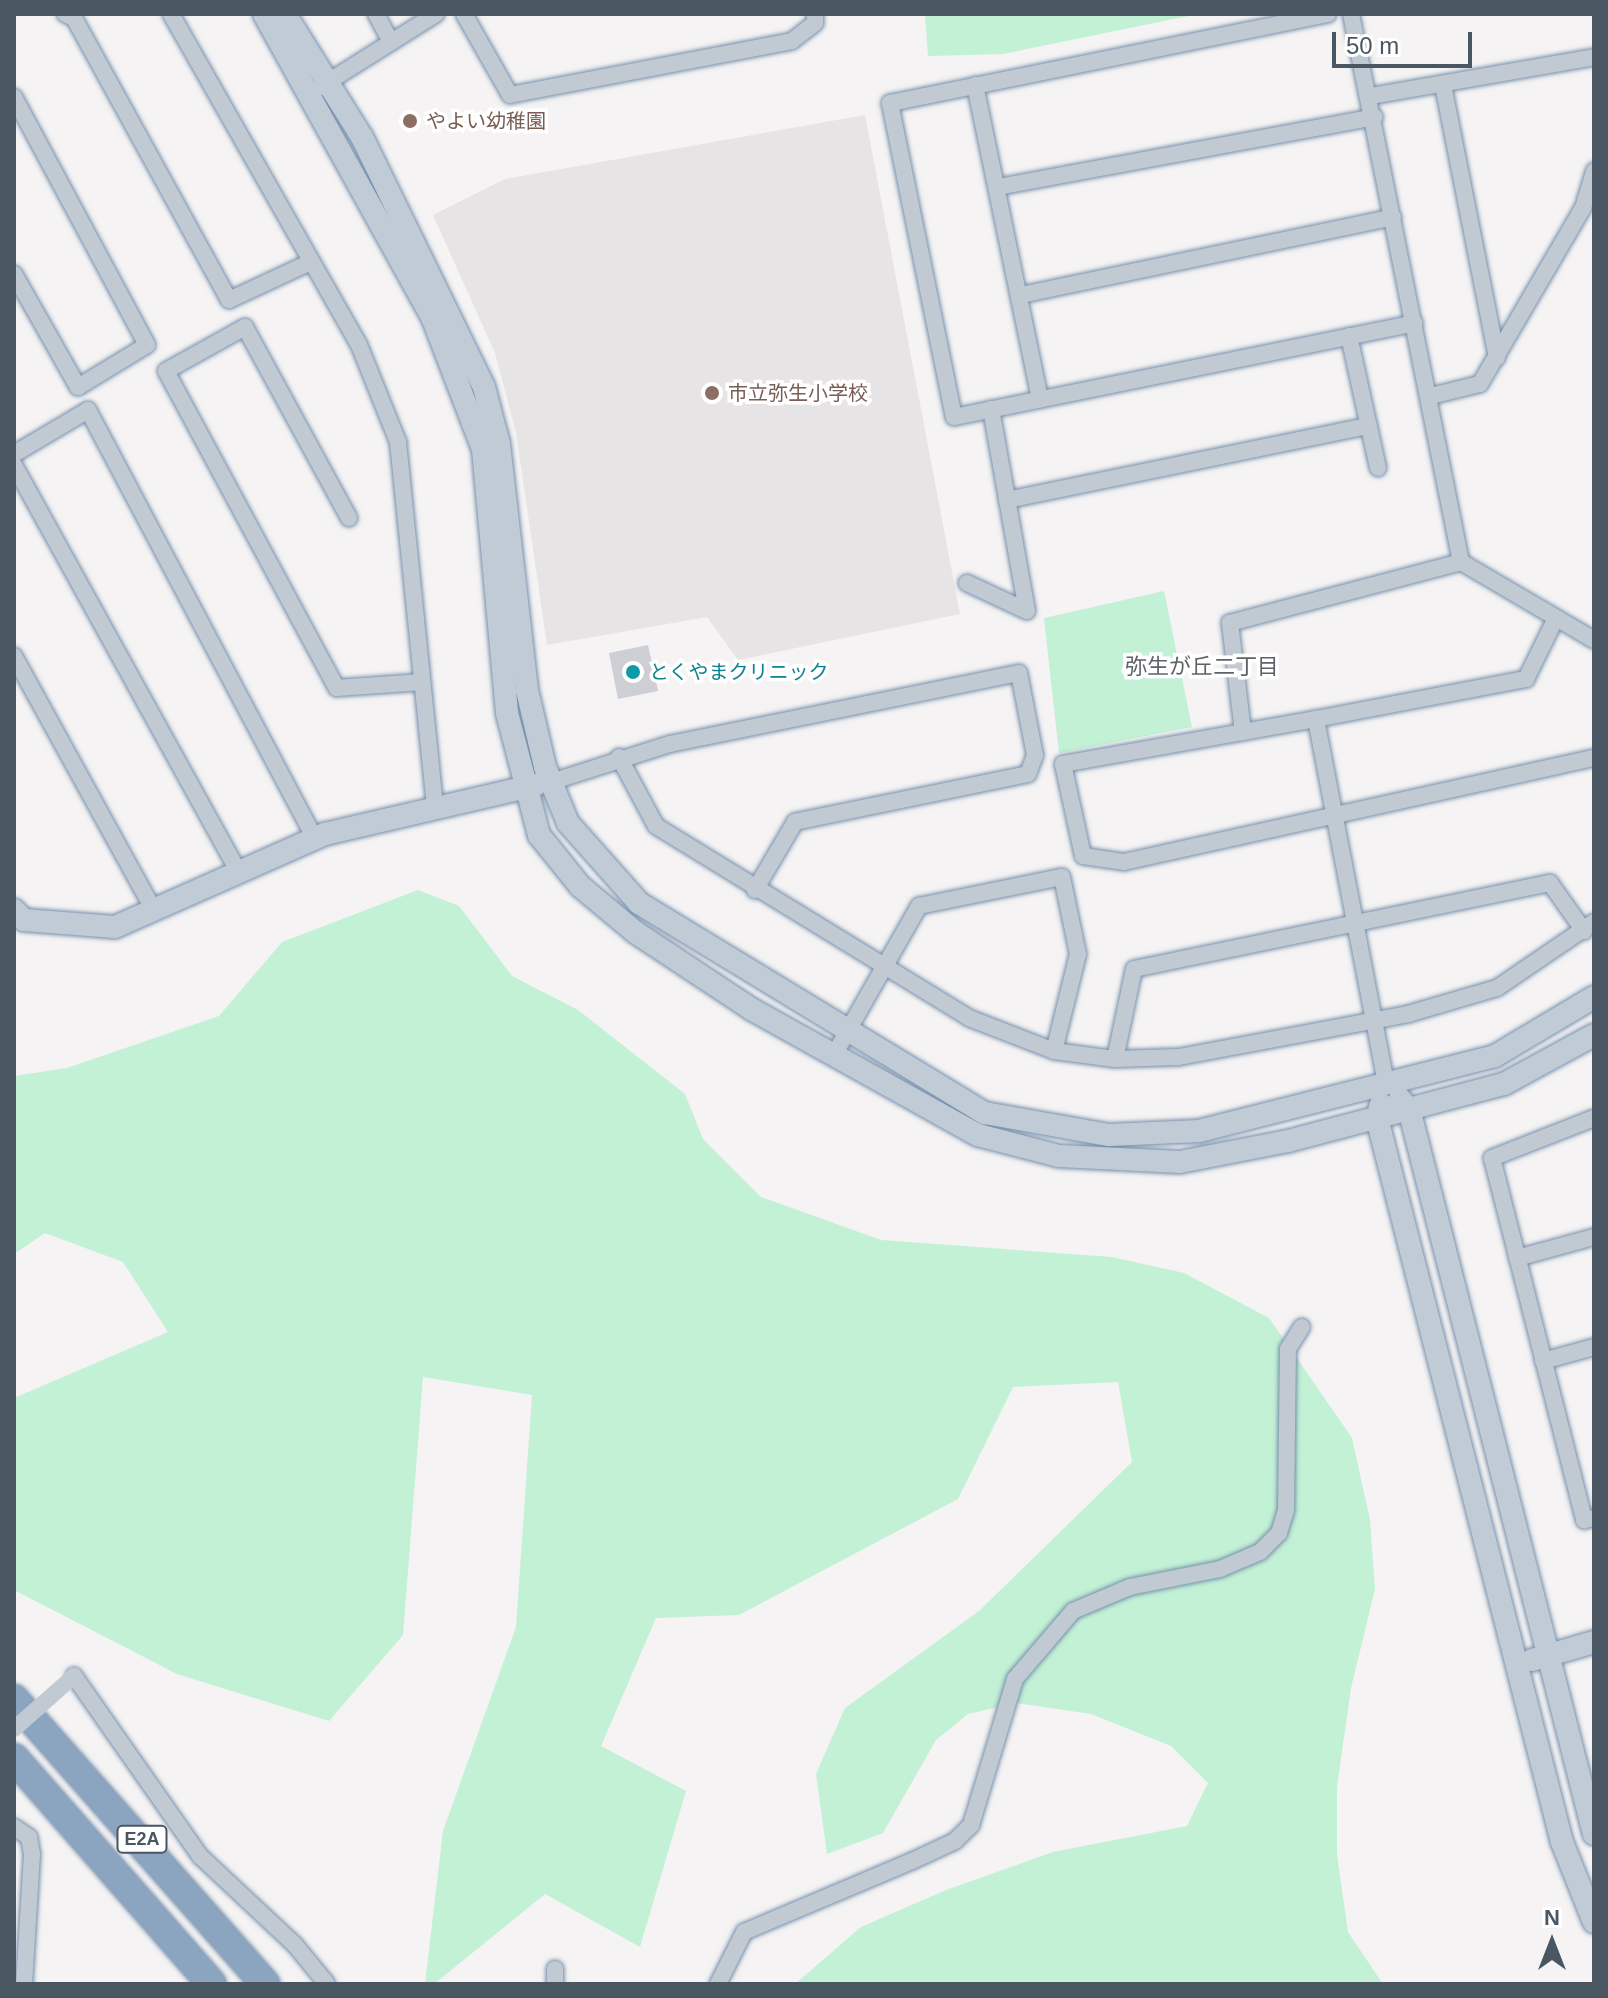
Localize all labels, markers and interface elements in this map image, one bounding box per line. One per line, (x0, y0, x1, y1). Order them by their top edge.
scale bar (1336, 16, 1476, 66)
text: 50 m (1346, 32, 1399, 59)
place label: やよい幼稚園 (426, 109, 546, 133)
marker: やよい幼稚園 (401, 112, 419, 130)
place label: 市立弥生小学校 (728, 381, 868, 405)
marker: 市立弥生小学校 (703, 384, 721, 402)
district label: 弥生が丘二丁目 (1125, 654, 1279, 680)
place label: とくやまクリニック (649, 660, 829, 684)
marker: とくやまクリニック (624, 663, 642, 681)
road number: E2A (116, 1825, 168, 1853)
north arrow (1512, 1902, 1592, 1982)
text: N (1544, 1905, 1560, 1930)

